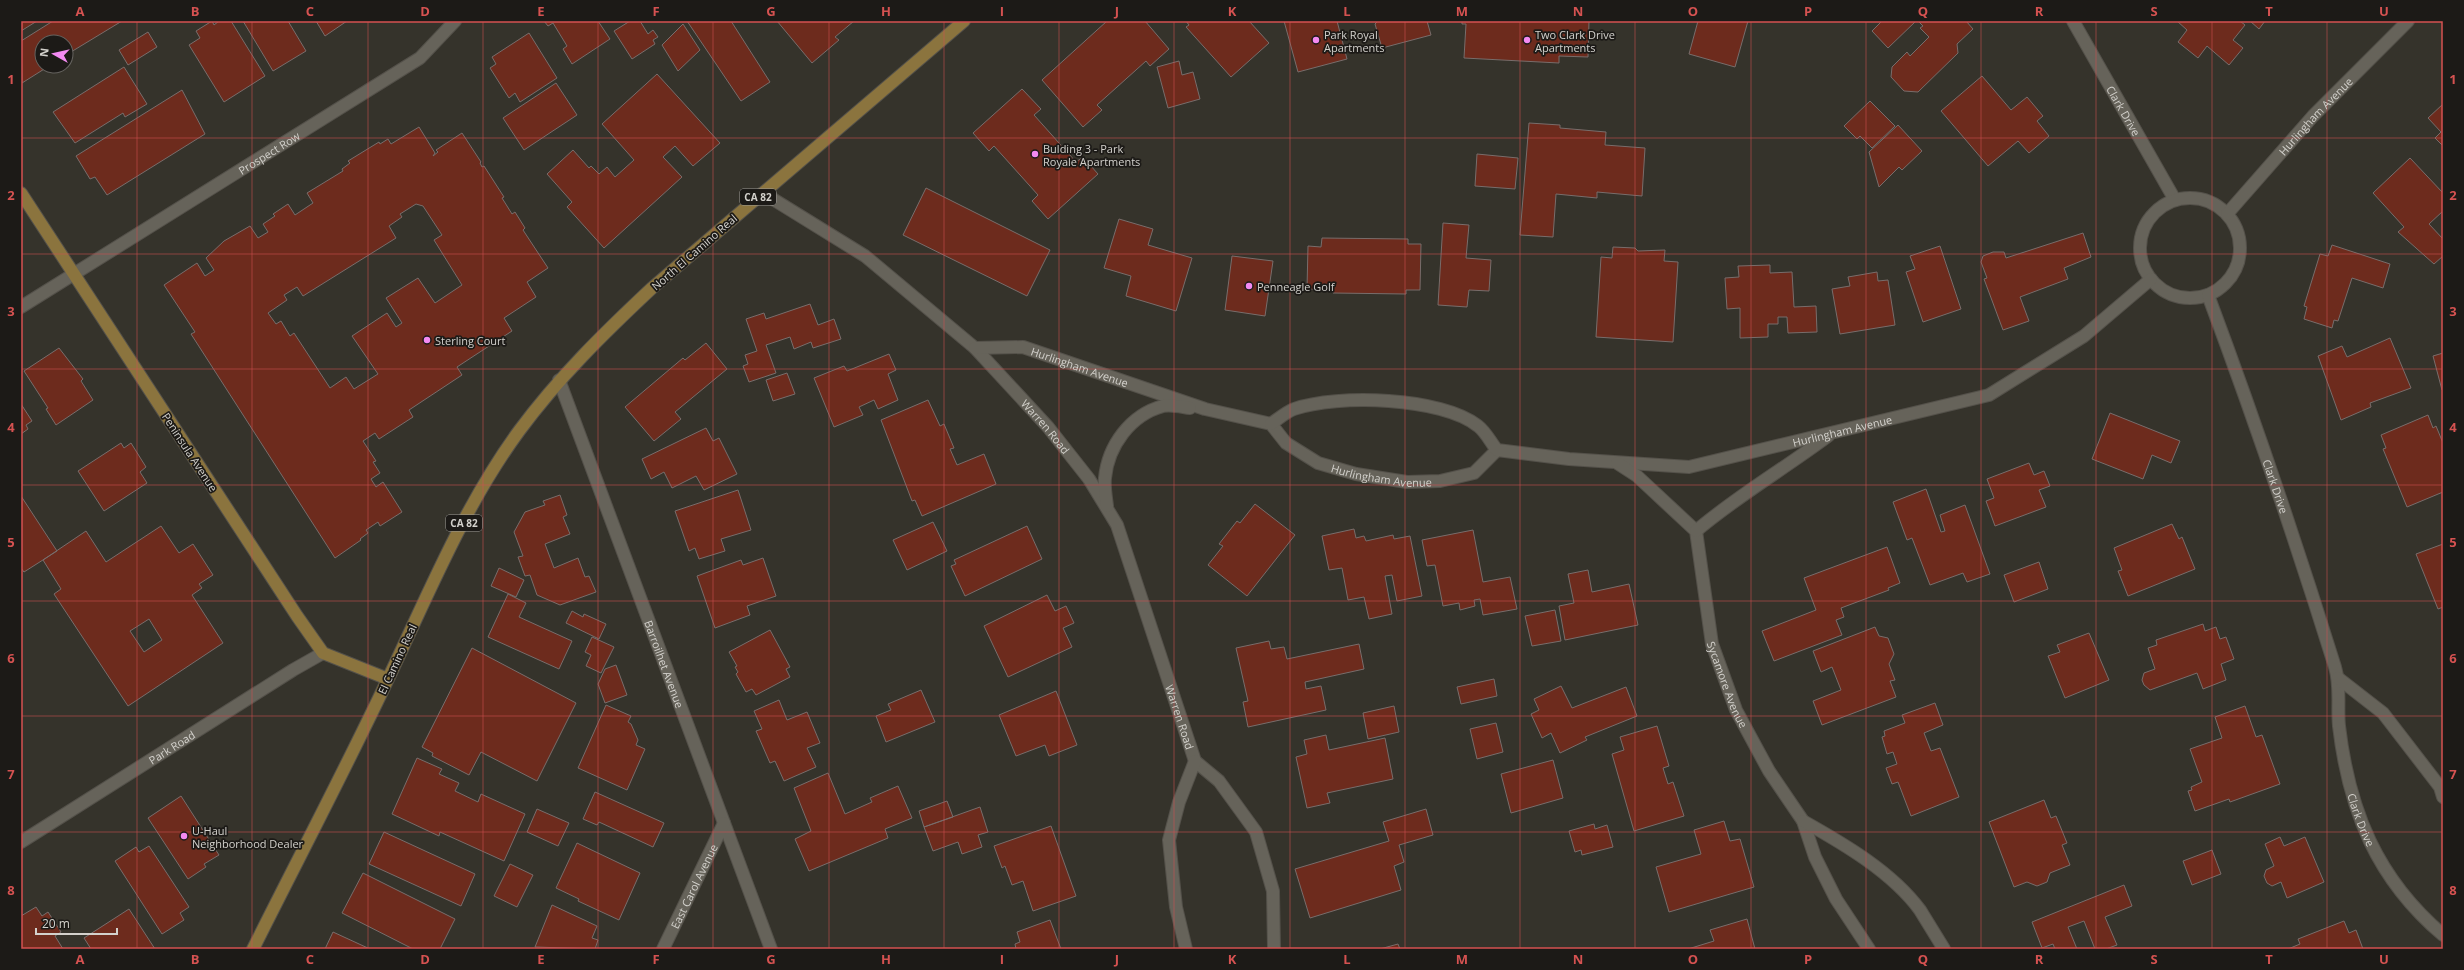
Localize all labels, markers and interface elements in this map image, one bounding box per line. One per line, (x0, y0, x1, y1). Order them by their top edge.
text: A (76, 2, 85, 20)
text: B (191, 2, 200, 20)
text: C (306, 2, 314, 20)
text: D (420, 2, 430, 20)
text: E (537, 2, 545, 20)
text: F (652, 2, 660, 20)
text: G (766, 2, 776, 20)
text: H (881, 2, 891, 20)
text: I (1000, 2, 1004, 20)
text: J (1114, 2, 1119, 20)
text: K (1228, 2, 1237, 20)
text: L (1343, 2, 1351, 20)
text: M (1456, 2, 1468, 20)
text: N (1573, 2, 1583, 20)
text: O (1688, 2, 1698, 20)
text: P (1804, 2, 1812, 20)
text: Q (1918, 2, 1928, 20)
text: R (2035, 2, 2044, 20)
text: S (2150, 2, 2158, 20)
text: T (2265, 2, 2273, 20)
text: U (2379, 2, 2389, 20)
place label: Park Royal Apartments (1324, 27, 1384, 55)
place label: Two Clark Drive Apartments (1535, 27, 1615, 55)
north arrow (34, 34, 74, 74)
marker: Park Royal Apartments (1311, 35, 1321, 45)
marker: Two Clark Drive Apartments (1522, 35, 1532, 45)
text: N (36, 47, 52, 58)
text: 1 (7, 70, 15, 88)
text: 1 (2449, 70, 2457, 88)
street label: Hurlingham Avenue (2275, 74, 2355, 158)
street label: Clark Drive (2104, 82, 2144, 139)
street label: Prospect Row (235, 127, 303, 177)
place label: Bulding 3 - Park Royale Apartments (1043, 141, 1140, 169)
marker: Bulding 3 - Park Royale Apartments (1030, 149, 1040, 159)
text: 2 (7, 186, 15, 204)
text: 2 (2449, 186, 2457, 204)
road number: CA 82 (740, 189, 776, 205)
street label: North El Camino Real (648, 211, 740, 293)
place label: Penneagle Golf (1257, 279, 1336, 294)
marker: Penneagle Golf (1244, 281, 1254, 291)
text: 3 (7, 302, 15, 320)
text: 3 (2449, 302, 2457, 320)
place label: Sterling Court (435, 333, 506, 348)
marker: Sterling Court (422, 335, 432, 345)
street label: Hurlingham Avenue (1029, 343, 1130, 390)
street label: Warren Road (1018, 396, 1074, 457)
street label: Peninsula Avenue (159, 410, 221, 494)
street label: Hurlingham Avenue (1791, 411, 1893, 449)
text: 4 (7, 418, 15, 436)
text: 4 (2449, 418, 2457, 436)
street label: Clark Drive (2260, 457, 2292, 515)
street label: Hurlingham Avenue (1329, 460, 1432, 490)
road number: CA 82 (446, 515, 482, 531)
text: 5 (7, 533, 15, 551)
text: 5 (2449, 533, 2457, 551)
street label: Barroilhet Avenue (642, 618, 688, 710)
street label: El Camino Real (374, 621, 420, 697)
street label: Sycamore Avenue (1704, 639, 1752, 730)
text: 6 (7, 649, 15, 667)
text: 6 (2449, 649, 2457, 667)
street label: Warren Road (1163, 683, 1198, 751)
street label: Park Road (145, 727, 198, 767)
text: 7 (7, 765, 15, 783)
text: 7 (2449, 765, 2457, 783)
street label: Clark Drive (2345, 791, 2379, 849)
place label: U-Haul Neighborhood Dealer (192, 823, 304, 851)
marker: U-Haul Neighborhood Dealer (179, 831, 189, 841)
street label: East Carol Avenue (667, 841, 720, 931)
text: 8 (7, 881, 15, 899)
text: 8 (2449, 881, 2457, 899)
scale bar (36, 910, 117, 936)
text: 20 m (42, 915, 70, 932)
text: A (76, 950, 85, 968)
text: B (191, 950, 200, 968)
text: C (306, 950, 314, 968)
text: D (420, 950, 430, 968)
text: E (537, 950, 545, 968)
text: F (652, 950, 660, 968)
text: G (766, 950, 776, 968)
text: H (881, 950, 891, 968)
text: I (1000, 950, 1004, 968)
text: J (1114, 950, 1119, 968)
text: K (1228, 950, 1237, 968)
text: L (1343, 950, 1351, 968)
text: M (1456, 950, 1468, 968)
text: N (1573, 950, 1583, 968)
text: O (1688, 950, 1698, 968)
text: P (1804, 950, 1812, 968)
text: Q (1918, 950, 1928, 968)
text: R (2035, 950, 2044, 968)
text: S (2150, 950, 2158, 968)
text: T (2265, 950, 2273, 968)
text: U (2379, 950, 2389, 968)

